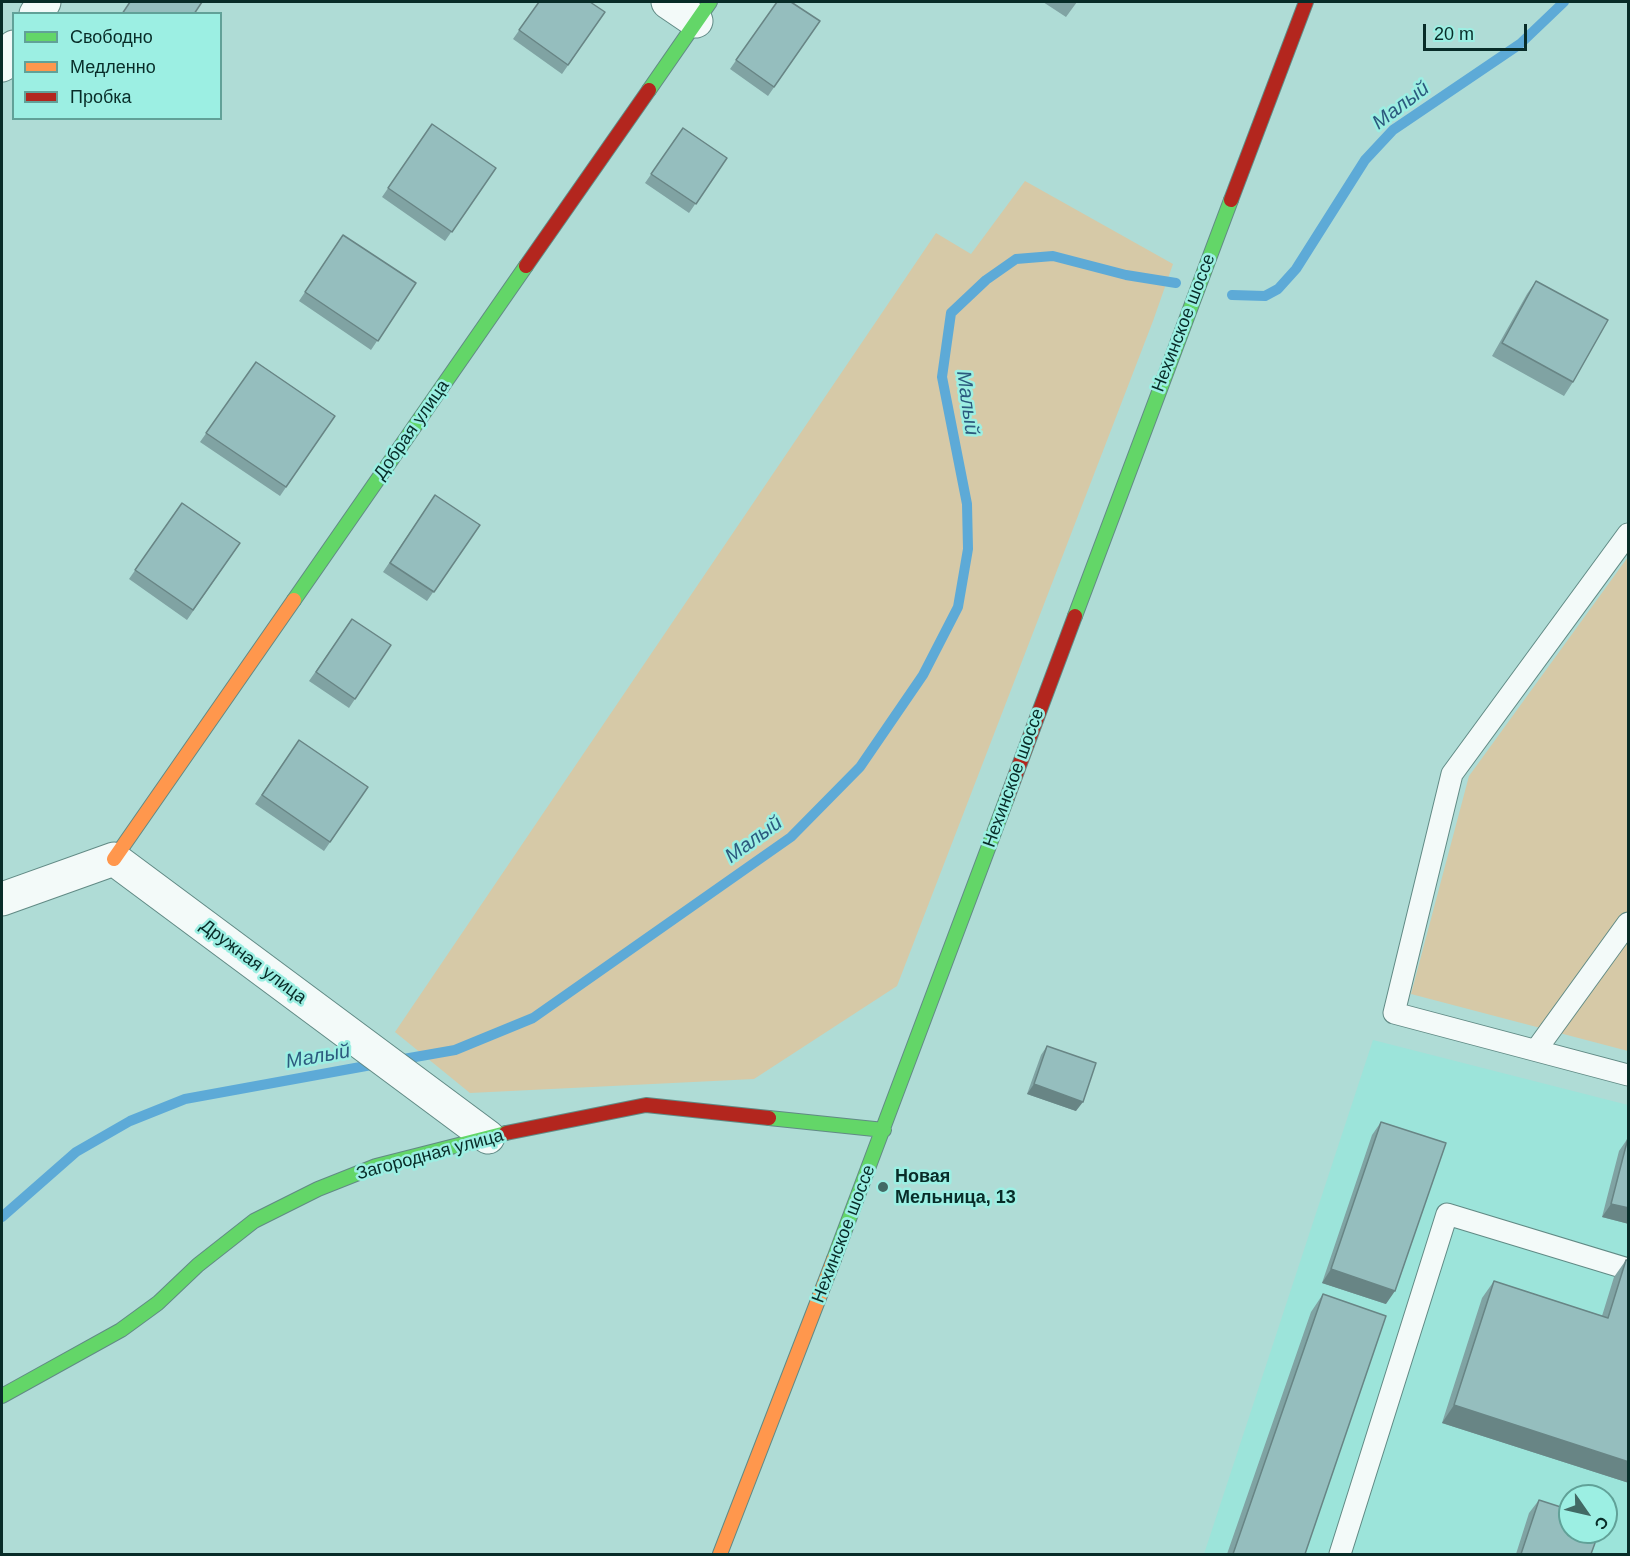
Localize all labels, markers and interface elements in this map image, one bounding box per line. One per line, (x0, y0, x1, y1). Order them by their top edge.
legend (12, 12, 222, 120)
scale bar (1426, 12, 1530, 50)
text: 20 m (1434, 24, 1474, 44)
text: Свободно (70, 27, 153, 47)
text: Медленно (70, 57, 156, 77)
water label: Малый (1368, 77, 1434, 135)
text: Пробка (70, 87, 132, 107)
street label: Нехинское шоссе (1148, 251, 1220, 395)
water label: Малый (951, 369, 983, 437)
street label: Добрая улица (370, 376, 454, 484)
street label: Нехинское шоссе (979, 706, 1049, 850)
water label: Малый (721, 811, 787, 869)
street label: Дружная улица (196, 915, 310, 1009)
water label: Малый (284, 1040, 352, 1074)
street label: Загородная улица (354, 1125, 506, 1185)
street label: Нехинское шоссе (808, 1162, 880, 1306)
place label: Новая Мельница, 13 (895, 1166, 1016, 1208)
marker: Новая Мельница, 13 (876, 1180, 890, 1194)
north arrow (1558, 1484, 1618, 1544)
text: С (1591, 1514, 1612, 1533)

